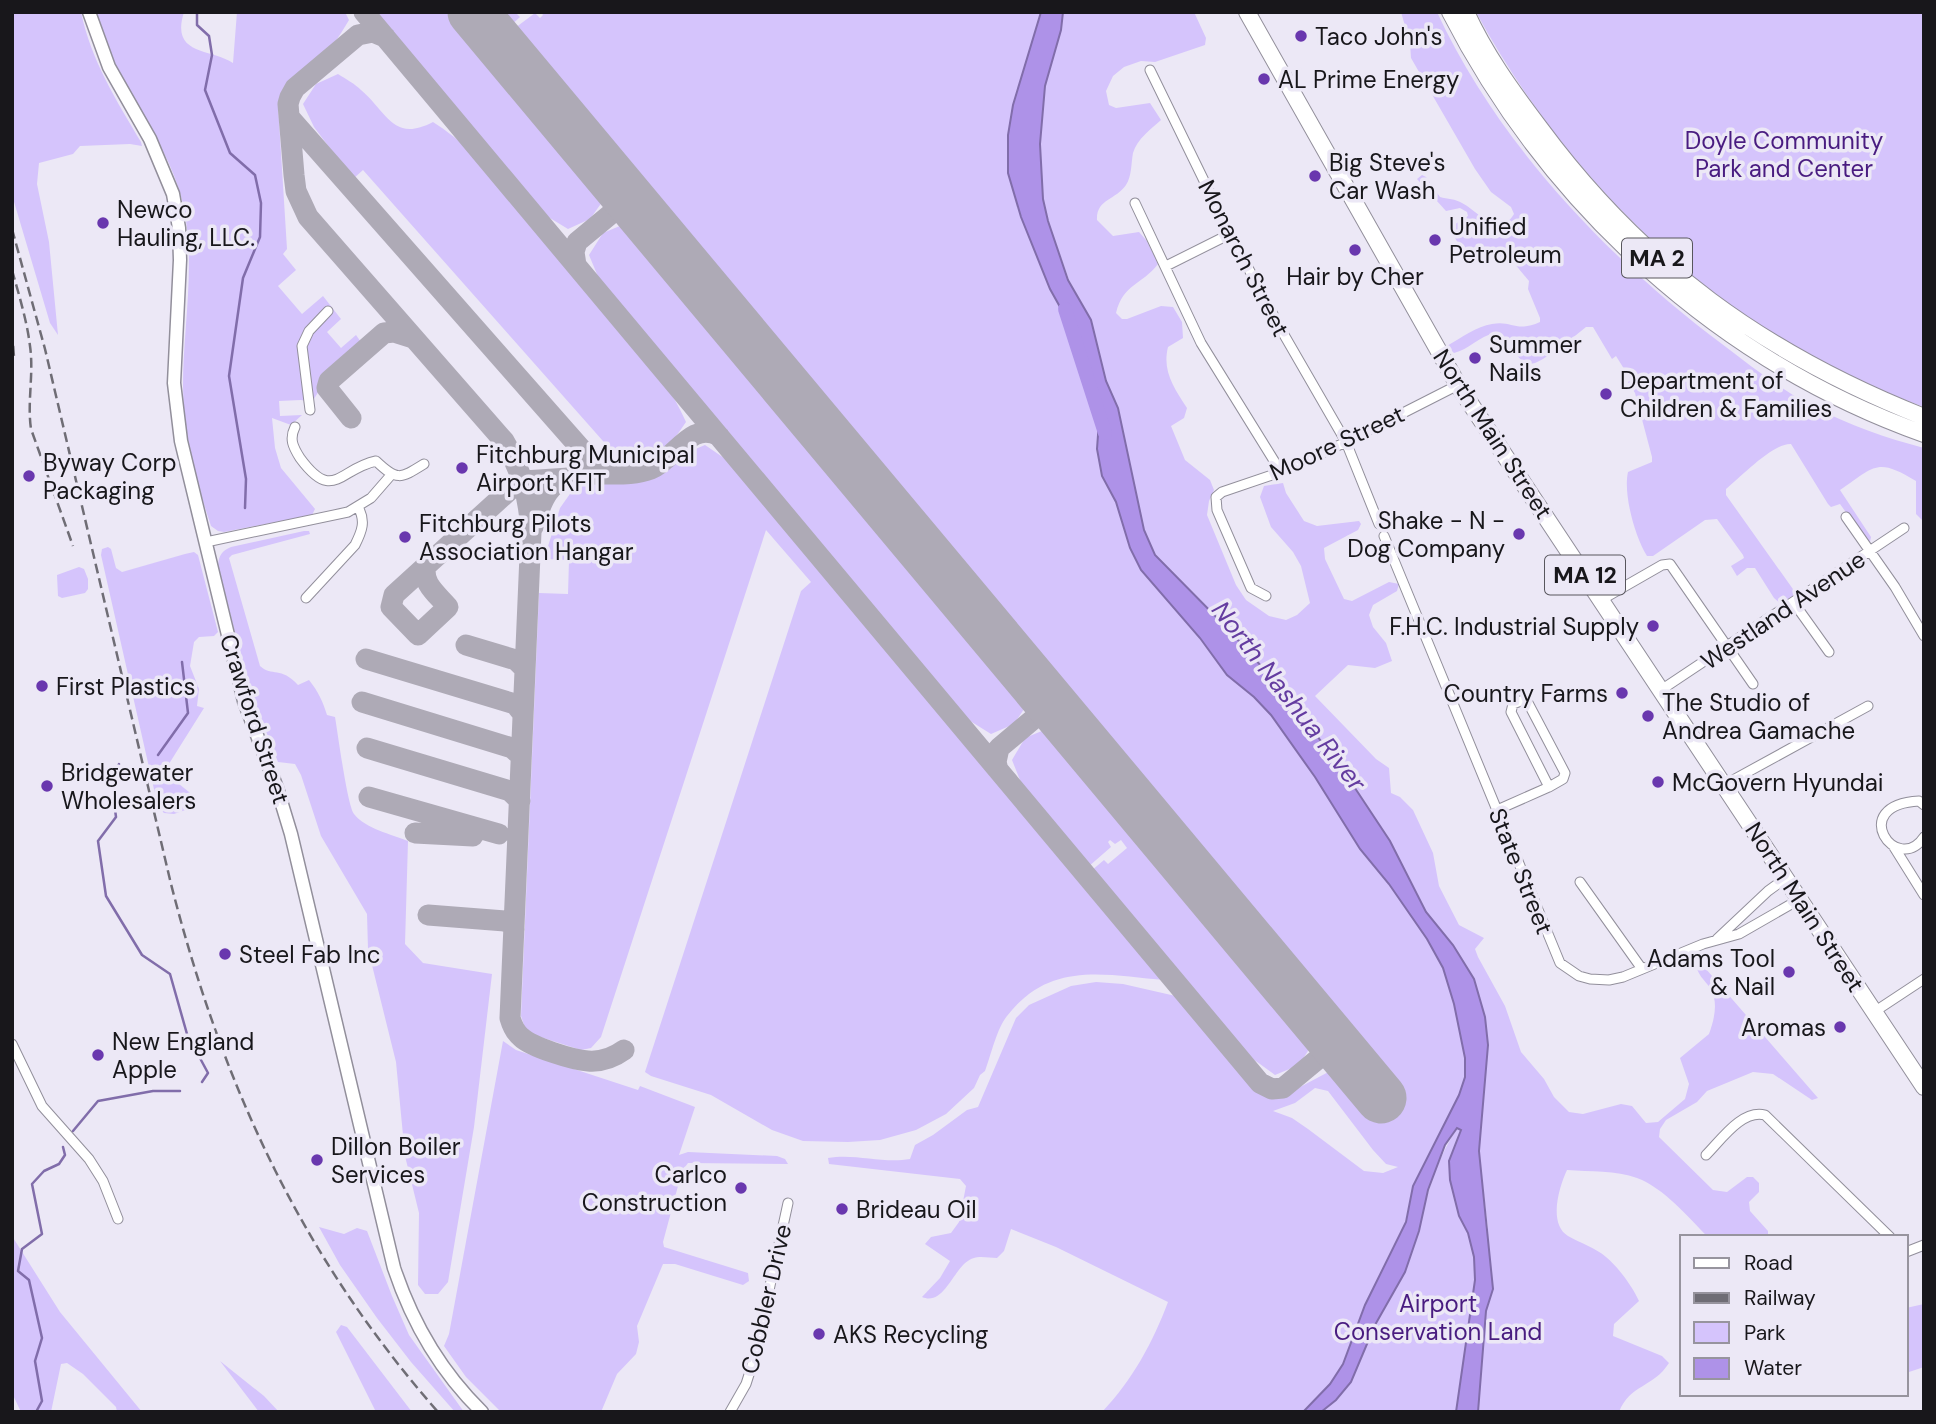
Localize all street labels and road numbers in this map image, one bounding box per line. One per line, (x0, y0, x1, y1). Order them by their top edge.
street label: Monarch Street (1191, 175, 1297, 341)
road number: MA 2 (1622, 238, 1692, 278)
street label: North Main Street (1426, 343, 1560, 525)
street label: Moore Street (1265, 398, 1409, 488)
street label: Westland Avenue (1695, 544, 1871, 676)
road number: MA 12 (1545, 555, 1625, 594)
street label: Crawford Street (213, 630, 297, 808)
street label: State Street (1482, 803, 1560, 939)
street label: North Main Street (1738, 816, 1872, 998)
street label: Cobbler Drive (734, 1221, 798, 1377)

